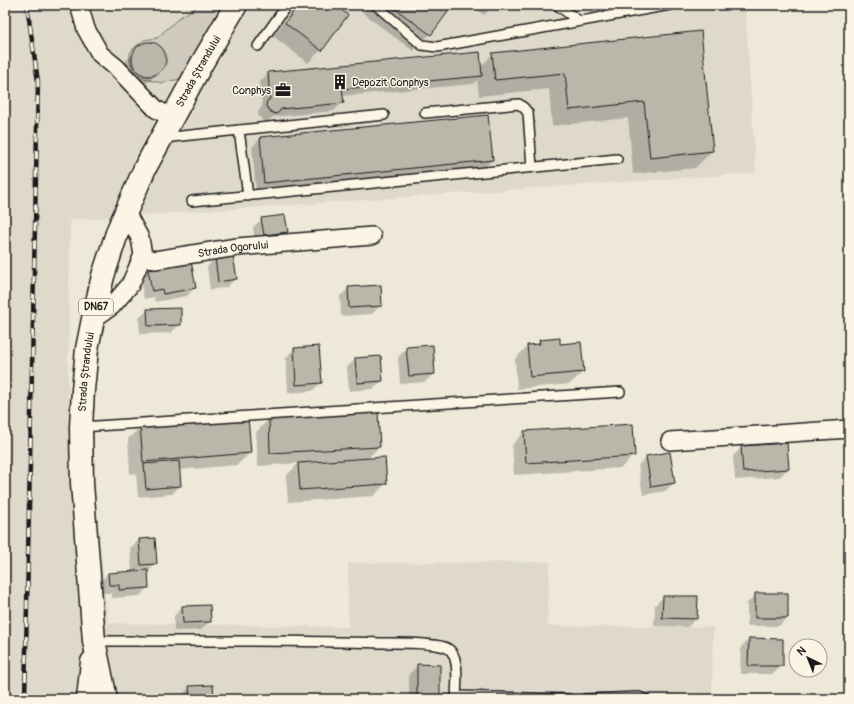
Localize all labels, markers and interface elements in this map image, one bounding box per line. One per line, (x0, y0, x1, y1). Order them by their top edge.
street label: Strada Ștrandului (173, 33, 223, 109)
building icon: Depozit Conphys (331, 73, 349, 91)
place label: Depozit Conphys (352, 76, 429, 89)
office icon: Conphys (274, 81, 292, 99)
place label: Conphys (232, 84, 271, 97)
street label: Strada Ogorului (197, 238, 269, 260)
road number: DN67 (79, 299, 113, 315)
street label: Strada Ștrandului (75, 331, 97, 412)
north arrow (788, 638, 828, 678)
text: N (794, 643, 809, 658)

